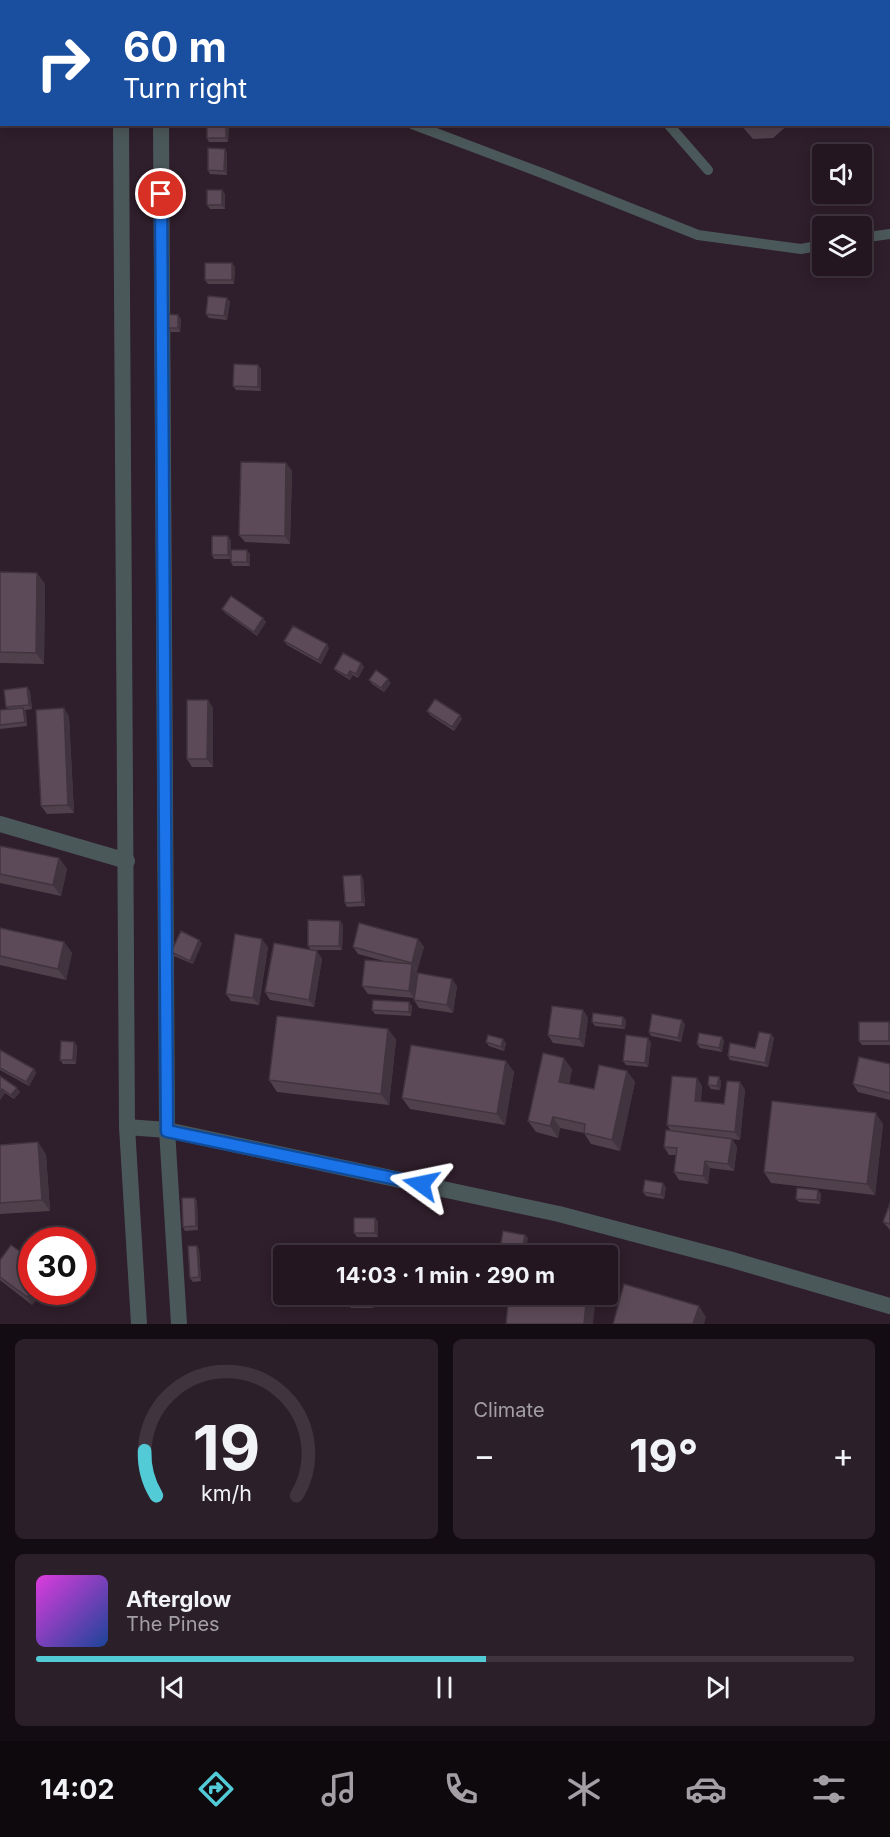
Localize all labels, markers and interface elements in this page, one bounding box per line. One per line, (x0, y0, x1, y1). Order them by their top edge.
text: 60 m (123, 21, 227, 72)
icon: right (24, 24, 102, 102)
text: Turn right (123, 72, 247, 105)
map controls (812, 144, 872, 276)
button: sound (812, 144, 872, 204)
pin (135, 168, 186, 219)
icon: arrive (144, 177, 177, 210)
button: layers (812, 216, 872, 276)
position arrow (389, 1152, 453, 1216)
speed limit sign: 30 (18, 1227, 96, 1305)
text: 14:03 · 1 min · 290 m (336, 1262, 555, 1288)
text: Climate (474, 1398, 545, 1422)
text: 19 (193, 1410, 260, 1485)
text: 19° (629, 1428, 698, 1483)
text: − (474, 1435, 495, 1475)
text: + (832, 1435, 854, 1475)
text: km/h (201, 1480, 252, 1506)
text: Afterglow (126, 1586, 231, 1612)
text: The Pines (126, 1612, 220, 1636)
icon: previous (156, 1671, 189, 1704)
icon: pause (428, 1671, 461, 1704)
icon: next (701, 1671, 734, 1704)
icon: directions (195, 1768, 237, 1810)
icon: music (318, 1768, 360, 1810)
icon: phone (440, 1768, 482, 1810)
icon: climate (563, 1768, 605, 1810)
icon: car (685, 1768, 727, 1810)
icon: filters (808, 1768, 850, 1810)
text: 14:02 (40, 1773, 114, 1806)

